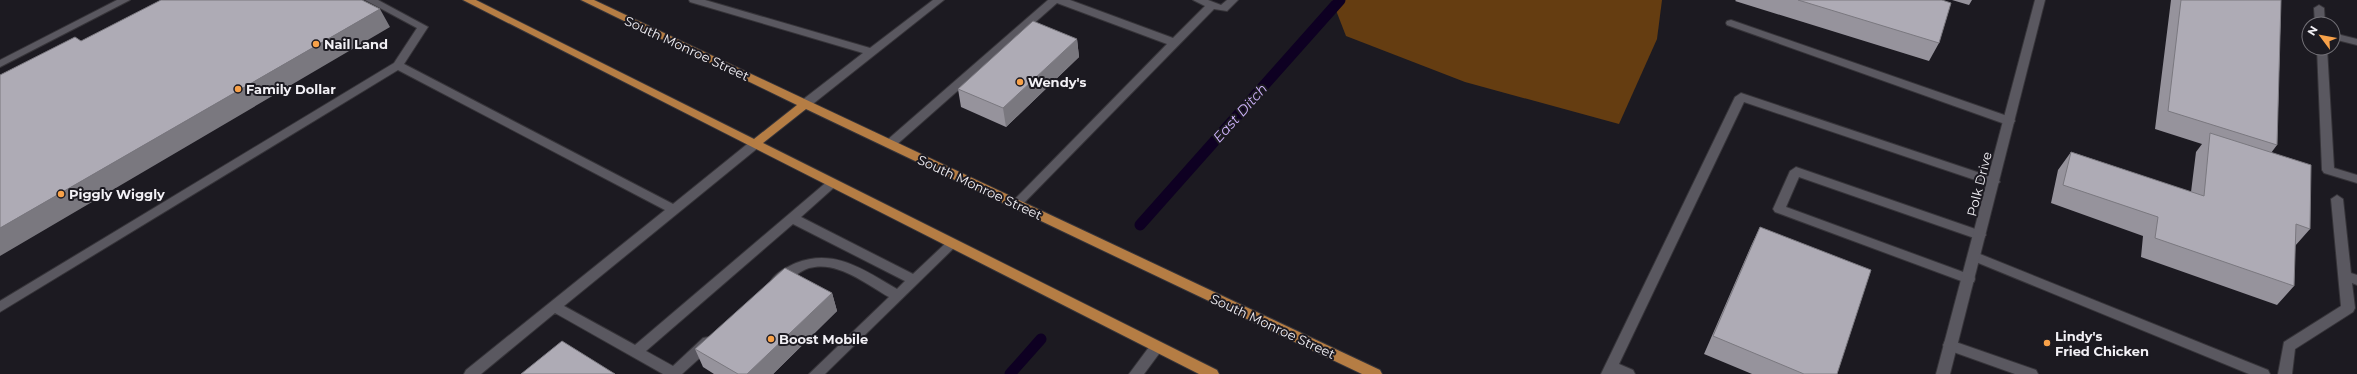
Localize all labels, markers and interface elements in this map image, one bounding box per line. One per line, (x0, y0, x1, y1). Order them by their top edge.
street label: South Monroe Street (622, 12, 752, 84)
north arrow (2301, 16, 2341, 56)
text: N (2304, 23, 2321, 38)
place label: Nail Land (324, 36, 388, 52)
marker: Nail Land (311, 39, 321, 49)
place label: Wendy's (1028, 74, 1086, 90)
marker: Wendy's (1015, 77, 1025, 87)
water label: East Ditch (1209, 80, 1271, 146)
place label: Family Dollar (246, 81, 336, 97)
marker: Family Dollar (233, 84, 243, 94)
street label: Polk Drive (1963, 150, 1995, 218)
street label: South Monroe Street (915, 151, 1045, 223)
place label: Piggly Wiggly (69, 186, 165, 202)
marker: Piggly Wiggly (56, 189, 66, 199)
street label: South Monroe Street (1208, 290, 1338, 362)
place label: Lindy's Fried Chicken (2055, 328, 2149, 359)
place label: Boost Mobile (779, 331, 868, 347)
marker: Boost Mobile (766, 334, 776, 344)
marker: Lindy's Fried Chicken (2042, 338, 2052, 348)

